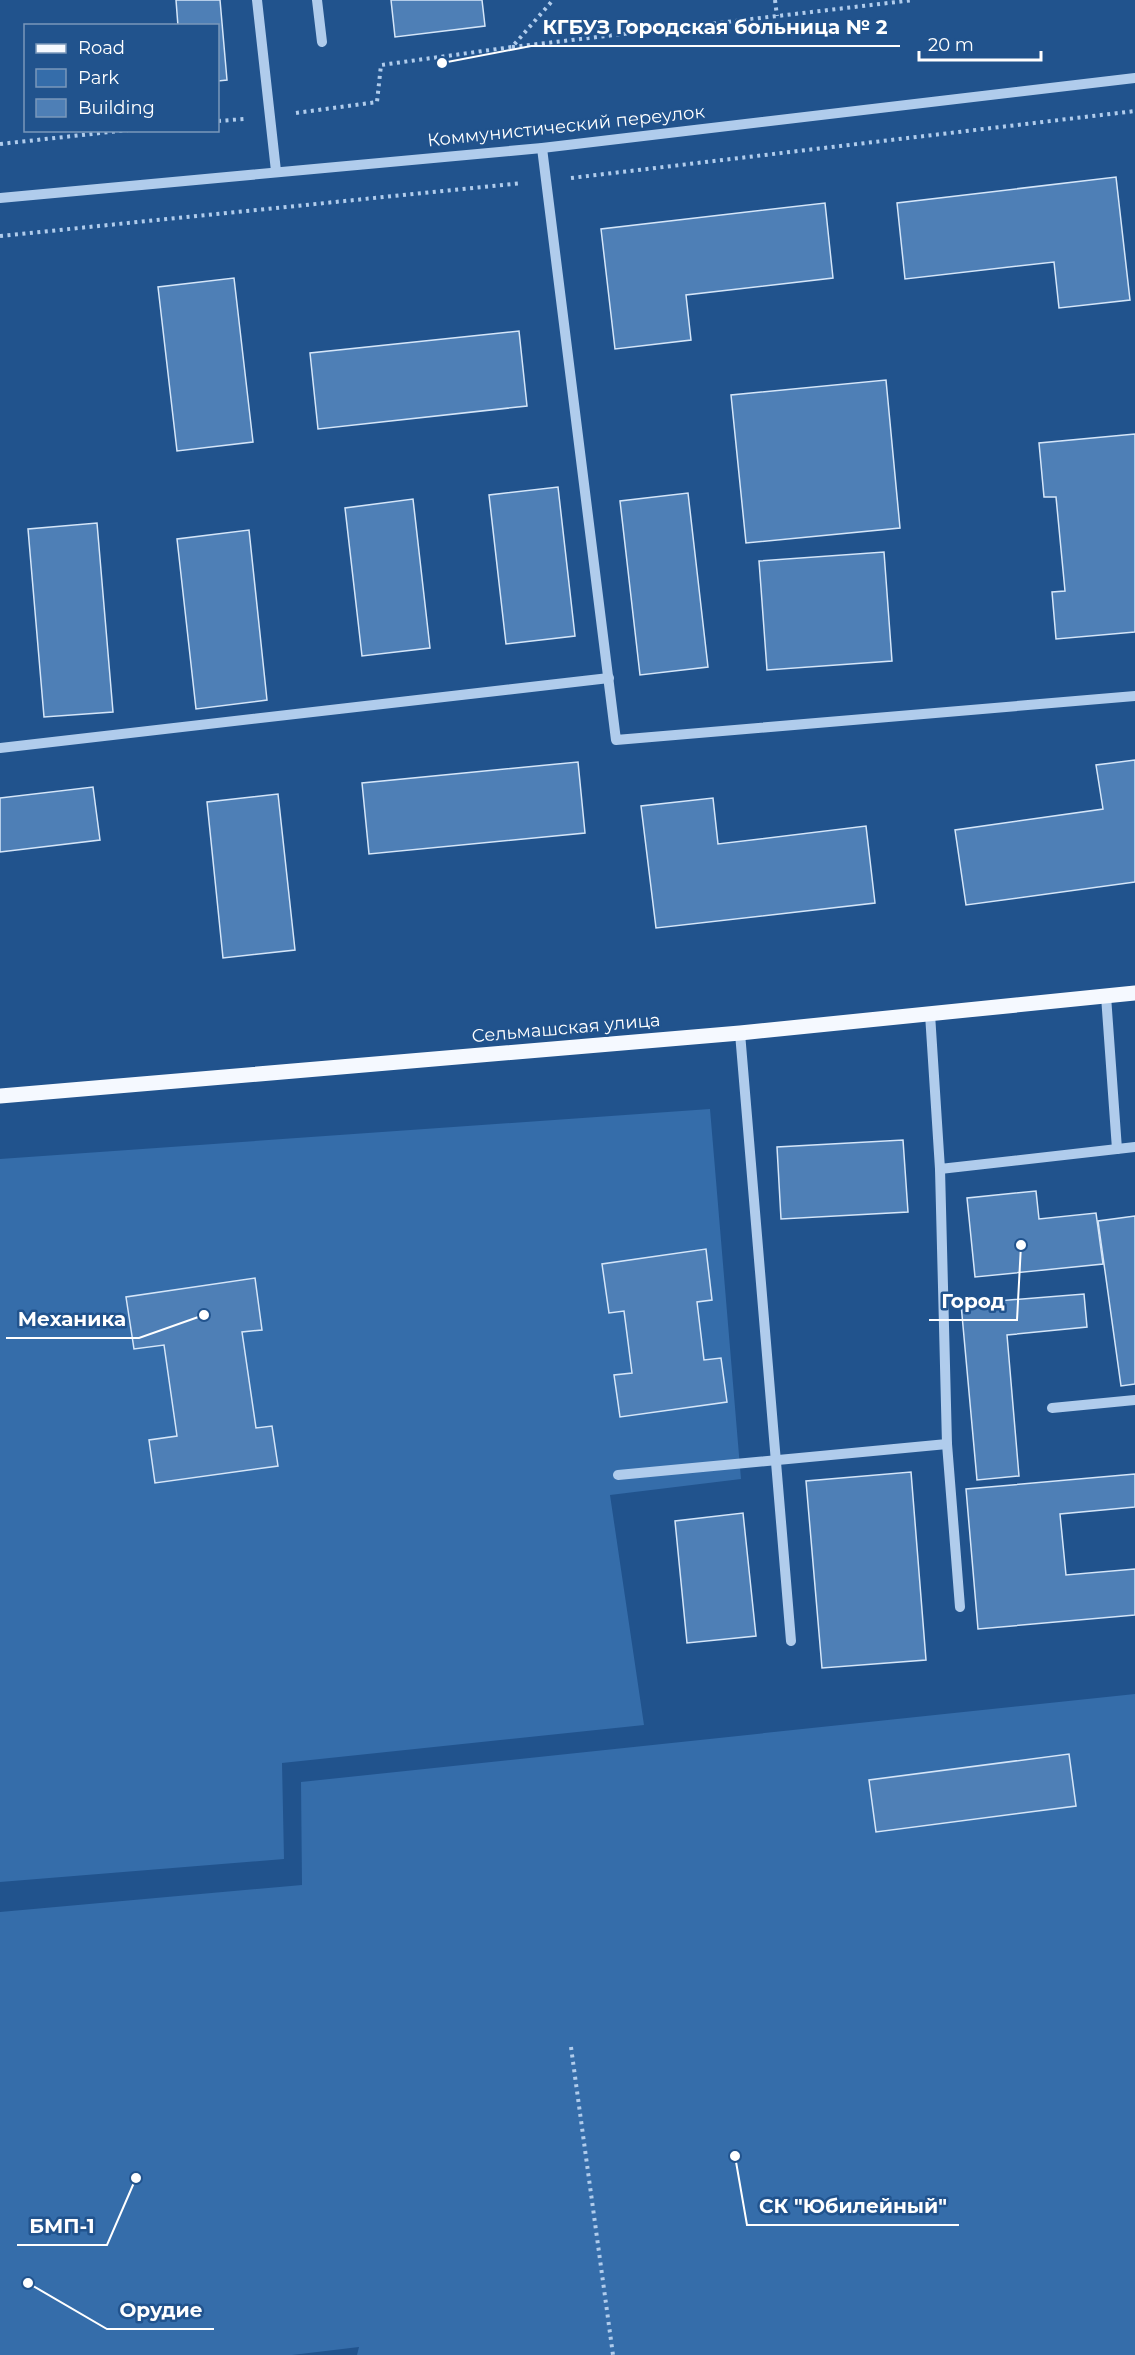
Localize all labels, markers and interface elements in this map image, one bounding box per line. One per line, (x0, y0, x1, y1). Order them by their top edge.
callout: КГБУЗ Городская больница № 2 (531, 8, 900, 46)
text: КГБУЗ Городская больница № 2 (542, 15, 888, 39)
legend (24, 24, 219, 132)
scale bar (919, 24, 1040, 62)
text: 20 m (928, 34, 974, 56)
text: Road (78, 37, 125, 59)
text: Park (78, 67, 119, 89)
text: Building (78, 97, 155, 119)
street label: Коммунистический переулок (426, 100, 706, 152)
street label: Сельмашская улица (471, 1009, 661, 1047)
callout: Город (929, 1282, 1017, 1320)
text: Город (941, 1289, 1005, 1313)
callout: Механика (6, 1300, 139, 1338)
text: Механика (18, 1307, 126, 1331)
callout: СК "Юбилейный" (747, 2187, 959, 2225)
text: СК "Юбилейный" (759, 2194, 947, 2218)
callout: БМП-1 (17, 2207, 107, 2245)
text: БМП-1 (29, 2214, 95, 2238)
callout: Орудие (107, 2291, 214, 2329)
text: Орудие (119, 2298, 203, 2322)

